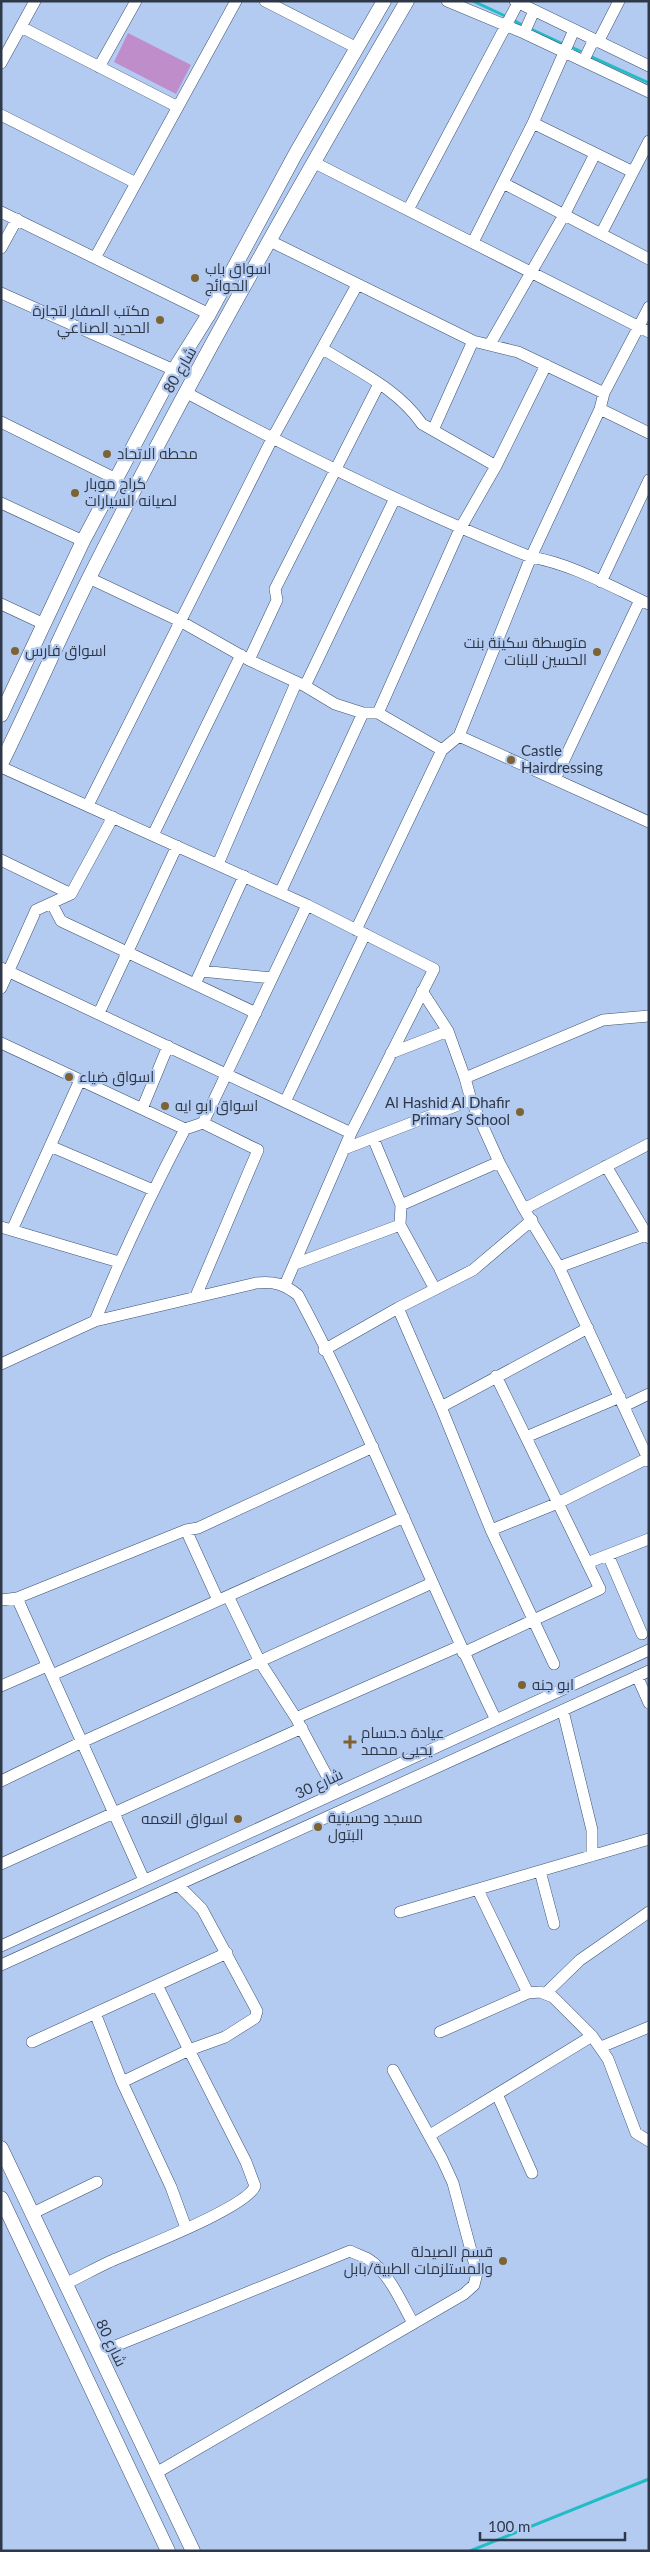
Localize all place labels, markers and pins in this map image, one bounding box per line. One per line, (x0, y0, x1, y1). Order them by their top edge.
place label: اسواق باب الحوائج (205, 259, 271, 297)
marker: اسواق باب الحوائج (189, 272, 201, 284)
place label: مكتب الصفار لتجارة الحديد الصناعي (33, 301, 150, 340)
marker: مكتب الصفار لتجارة الحديد الصناعي (154, 314, 166, 326)
place label: محطه الاتحاد (117, 444, 198, 462)
marker: محطه الاتحاد (101, 448, 113, 460)
place label: كراج موبار لصيانه السيارات (84, 474, 177, 510)
marker: كراج موبار لصيانه السيارات (69, 487, 81, 499)
place label: متوسطة سكينة بنت الحسين للبنات (464, 633, 587, 670)
place label: اسواق فارس (25, 641, 107, 661)
marker: اسواق فارس (9, 645, 21, 657)
marker: متوسطة سكينة بنت الحسين للبنات (591, 646, 603, 658)
place label: Castle Hairdressing (521, 741, 603, 776)
marker: Castle Hairdressing (505, 754, 517, 766)
place label: اسواق ضياء (79, 1067, 154, 1087)
marker: اسواق ضياء (63, 1071, 75, 1083)
place label: Al Hashid Al Dhafir Primary School (385, 1093, 511, 1128)
place label: اسواق ابو ايه (175, 1096, 258, 1116)
marker: اسواق ابو ايه (159, 1100, 171, 1112)
marker: Al Hashid Al Dhafir Primary School (514, 1106, 526, 1118)
place label: ابو جنه (532, 1675, 574, 1694)
marker: ابو جنه (516, 1679, 528, 1691)
place label: عيادة د.حسام يحيى محمد (361, 1723, 444, 1760)
marker: عيادة د.حسام يحيى محمد (343, 1735, 357, 1749)
place label: مسجد وحسينية البتول (328, 1808, 423, 1844)
place label: اسواق النعمه (141, 1809, 228, 1829)
marker: اسواق النعمه (232, 1813, 244, 1825)
marker: مسجد وحسينية البتول (312, 1821, 324, 1833)
place label: قسم الصيدلة والمستلزمات الطبية/بابل (344, 2242, 493, 2279)
marker: قسم الصيدلة والمستلزمات الطبية/بابل (497, 2255, 509, 2267)

